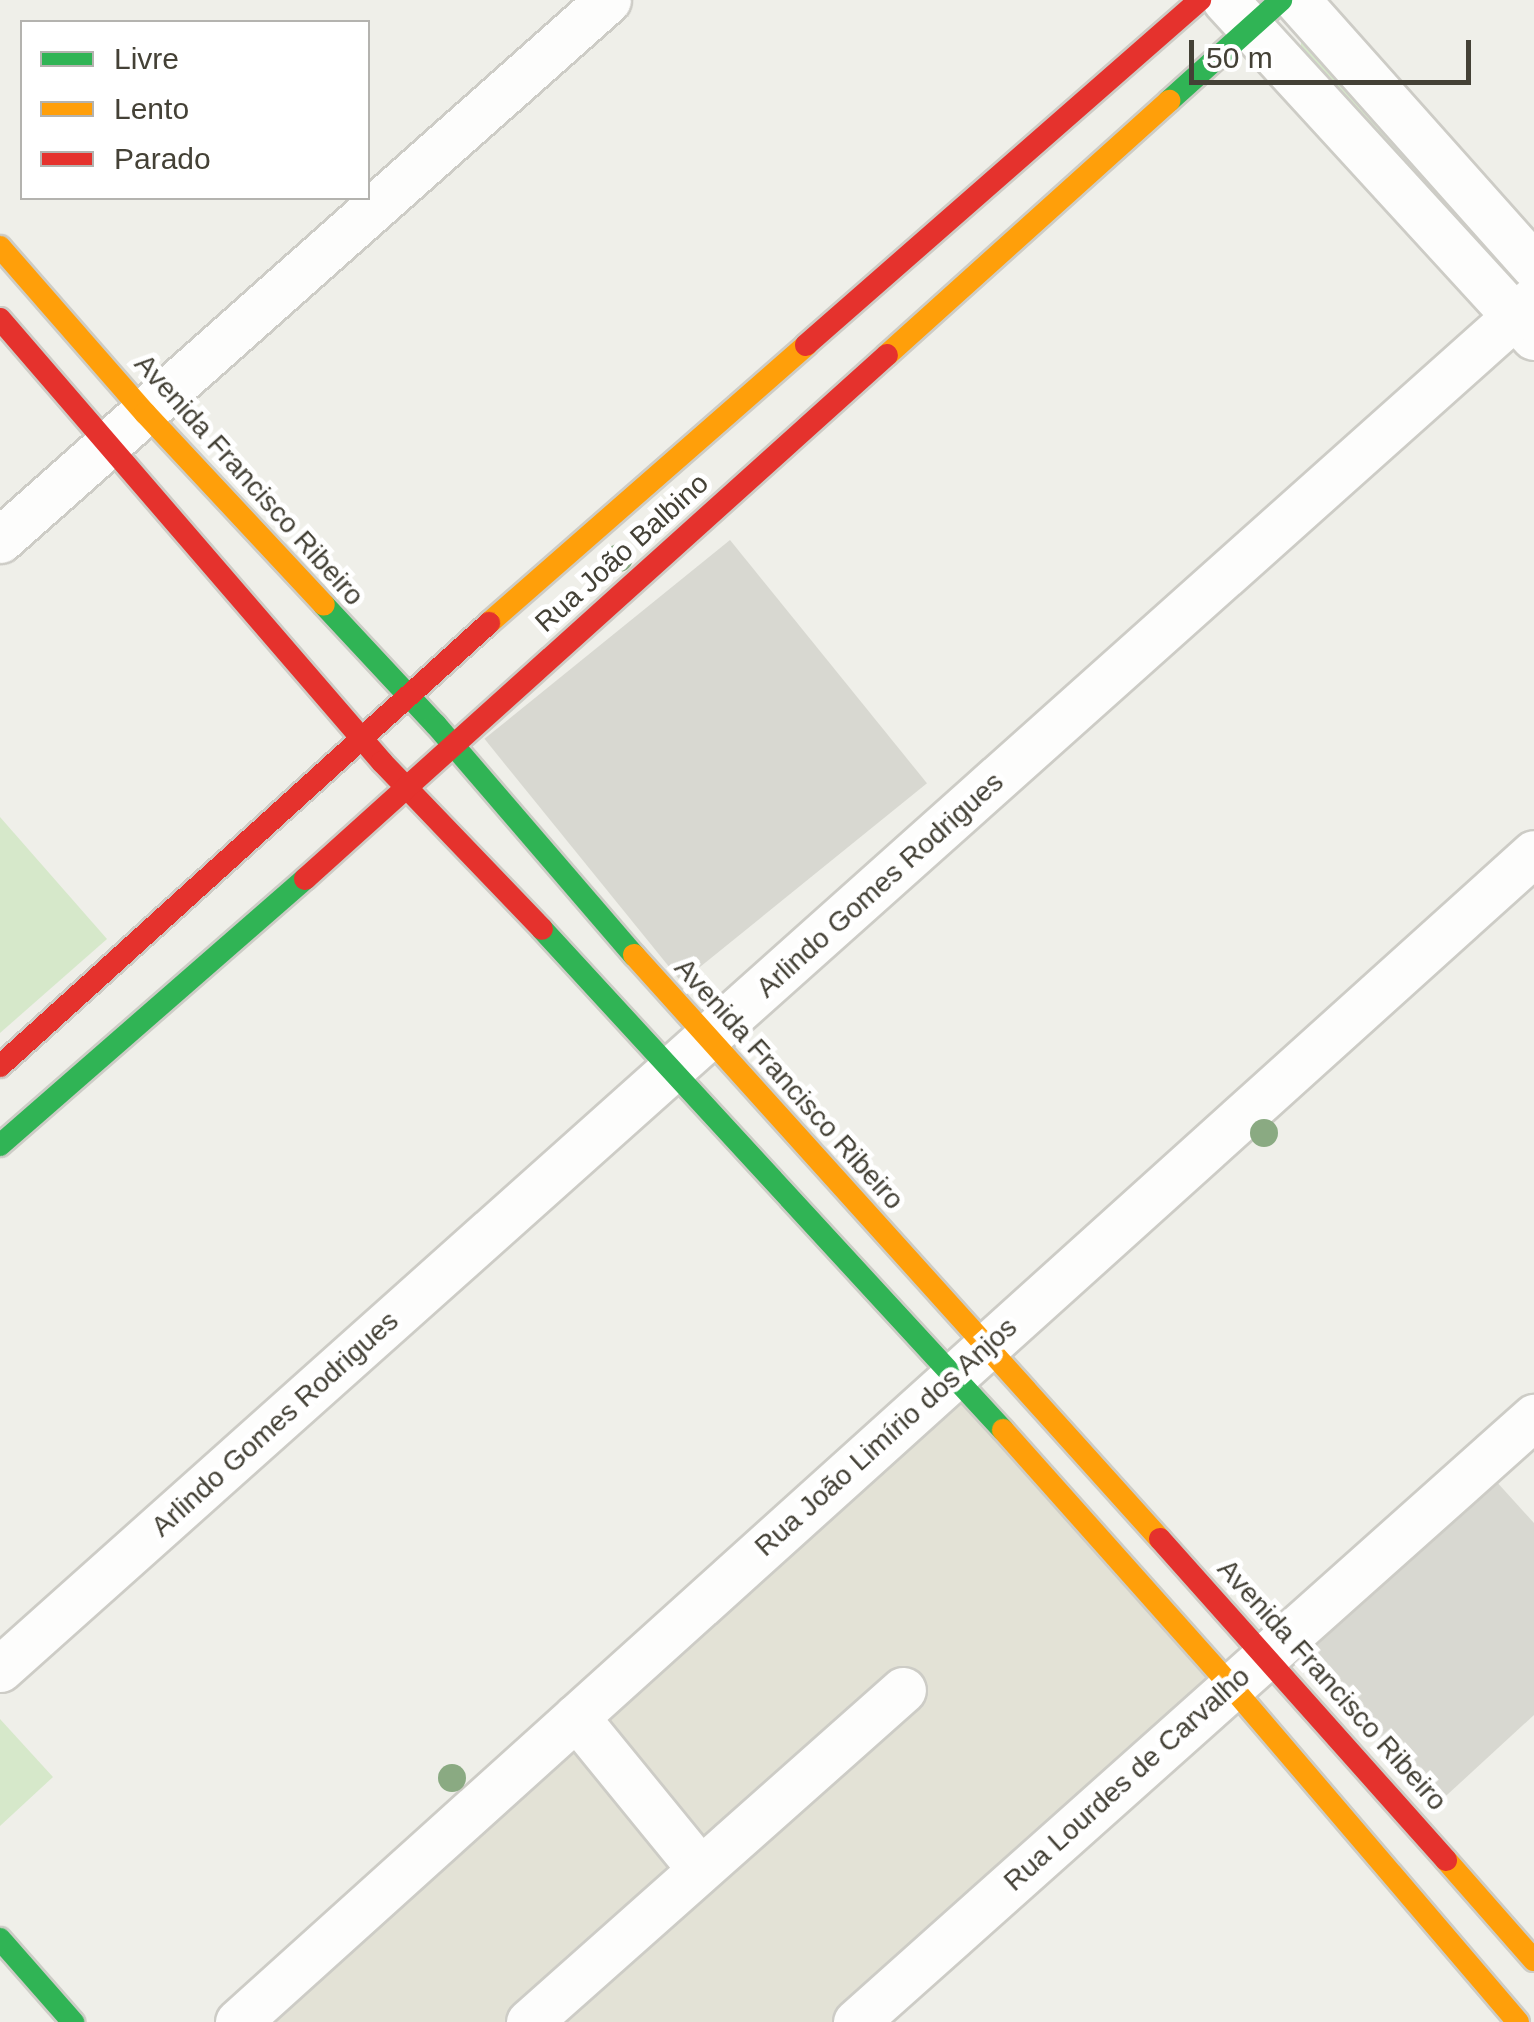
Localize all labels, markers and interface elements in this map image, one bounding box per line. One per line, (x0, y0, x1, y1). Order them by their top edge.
legend (20, 20, 370, 200)
scale bar (1194, 20, 1476, 82)
text: 50 m (1206, 41, 1273, 74)
text: Livre (114, 42, 179, 75)
text: Lento (114, 92, 189, 125)
text: Parado (114, 142, 211, 175)
street label: Avenida Francisco Ribeiro (127, 348, 371, 612)
street label: Rua João Balbino (529, 467, 715, 639)
street label: Arlindo Gomes Rodrigues (750, 765, 1010, 1005)
street label: Avenida Francisco Ribeiro (667, 952, 911, 1216)
street label: Arlindo Gomes Rodrigues (145, 1304, 405, 1544)
street label: Rua João Limírio dos Anjos (748, 1310, 1024, 1564)
street label: Avenida Francisco Ribeiro (1210, 1553, 1454, 1817)
street label: Rua Lourdes de Carvalho (997, 1660, 1257, 1898)

